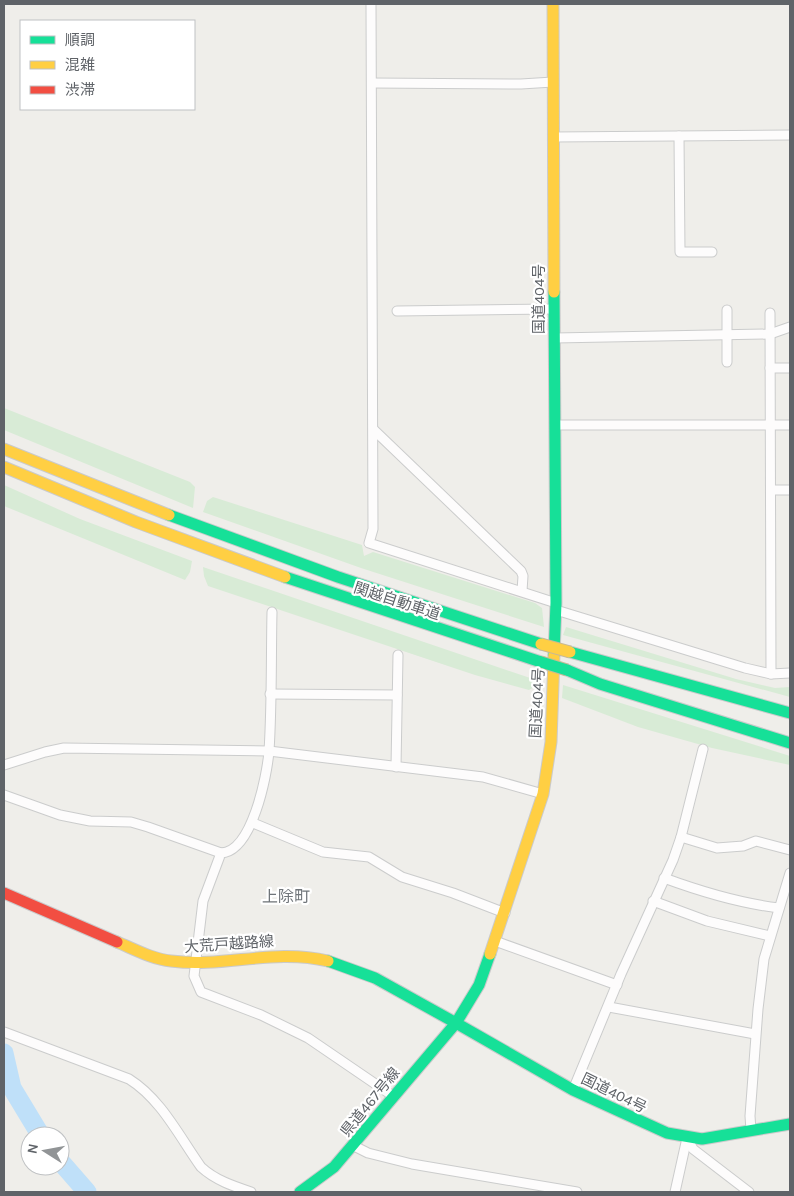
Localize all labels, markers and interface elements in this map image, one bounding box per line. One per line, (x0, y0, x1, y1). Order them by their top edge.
legend (20, 20, 195, 110)
text: 順調 (65, 31, 95, 49)
text: 混雑 (65, 56, 95, 74)
text: 渋滞 (65, 81, 95, 99)
street label: 国道404号 (530, 264, 548, 334)
street label: 関越自動車道 (351, 579, 443, 623)
street label: 国道404号 (526, 667, 548, 739)
district label: 上除町 (262, 887, 310, 906)
street label: 大荒戸越路線 (183, 932, 275, 956)
street label: 県道467号線 (337, 1064, 403, 1140)
street label: 国道404号 (578, 1069, 650, 1117)
north arrow (20, 1126, 70, 1176)
text: N (23, 1142, 42, 1155)

